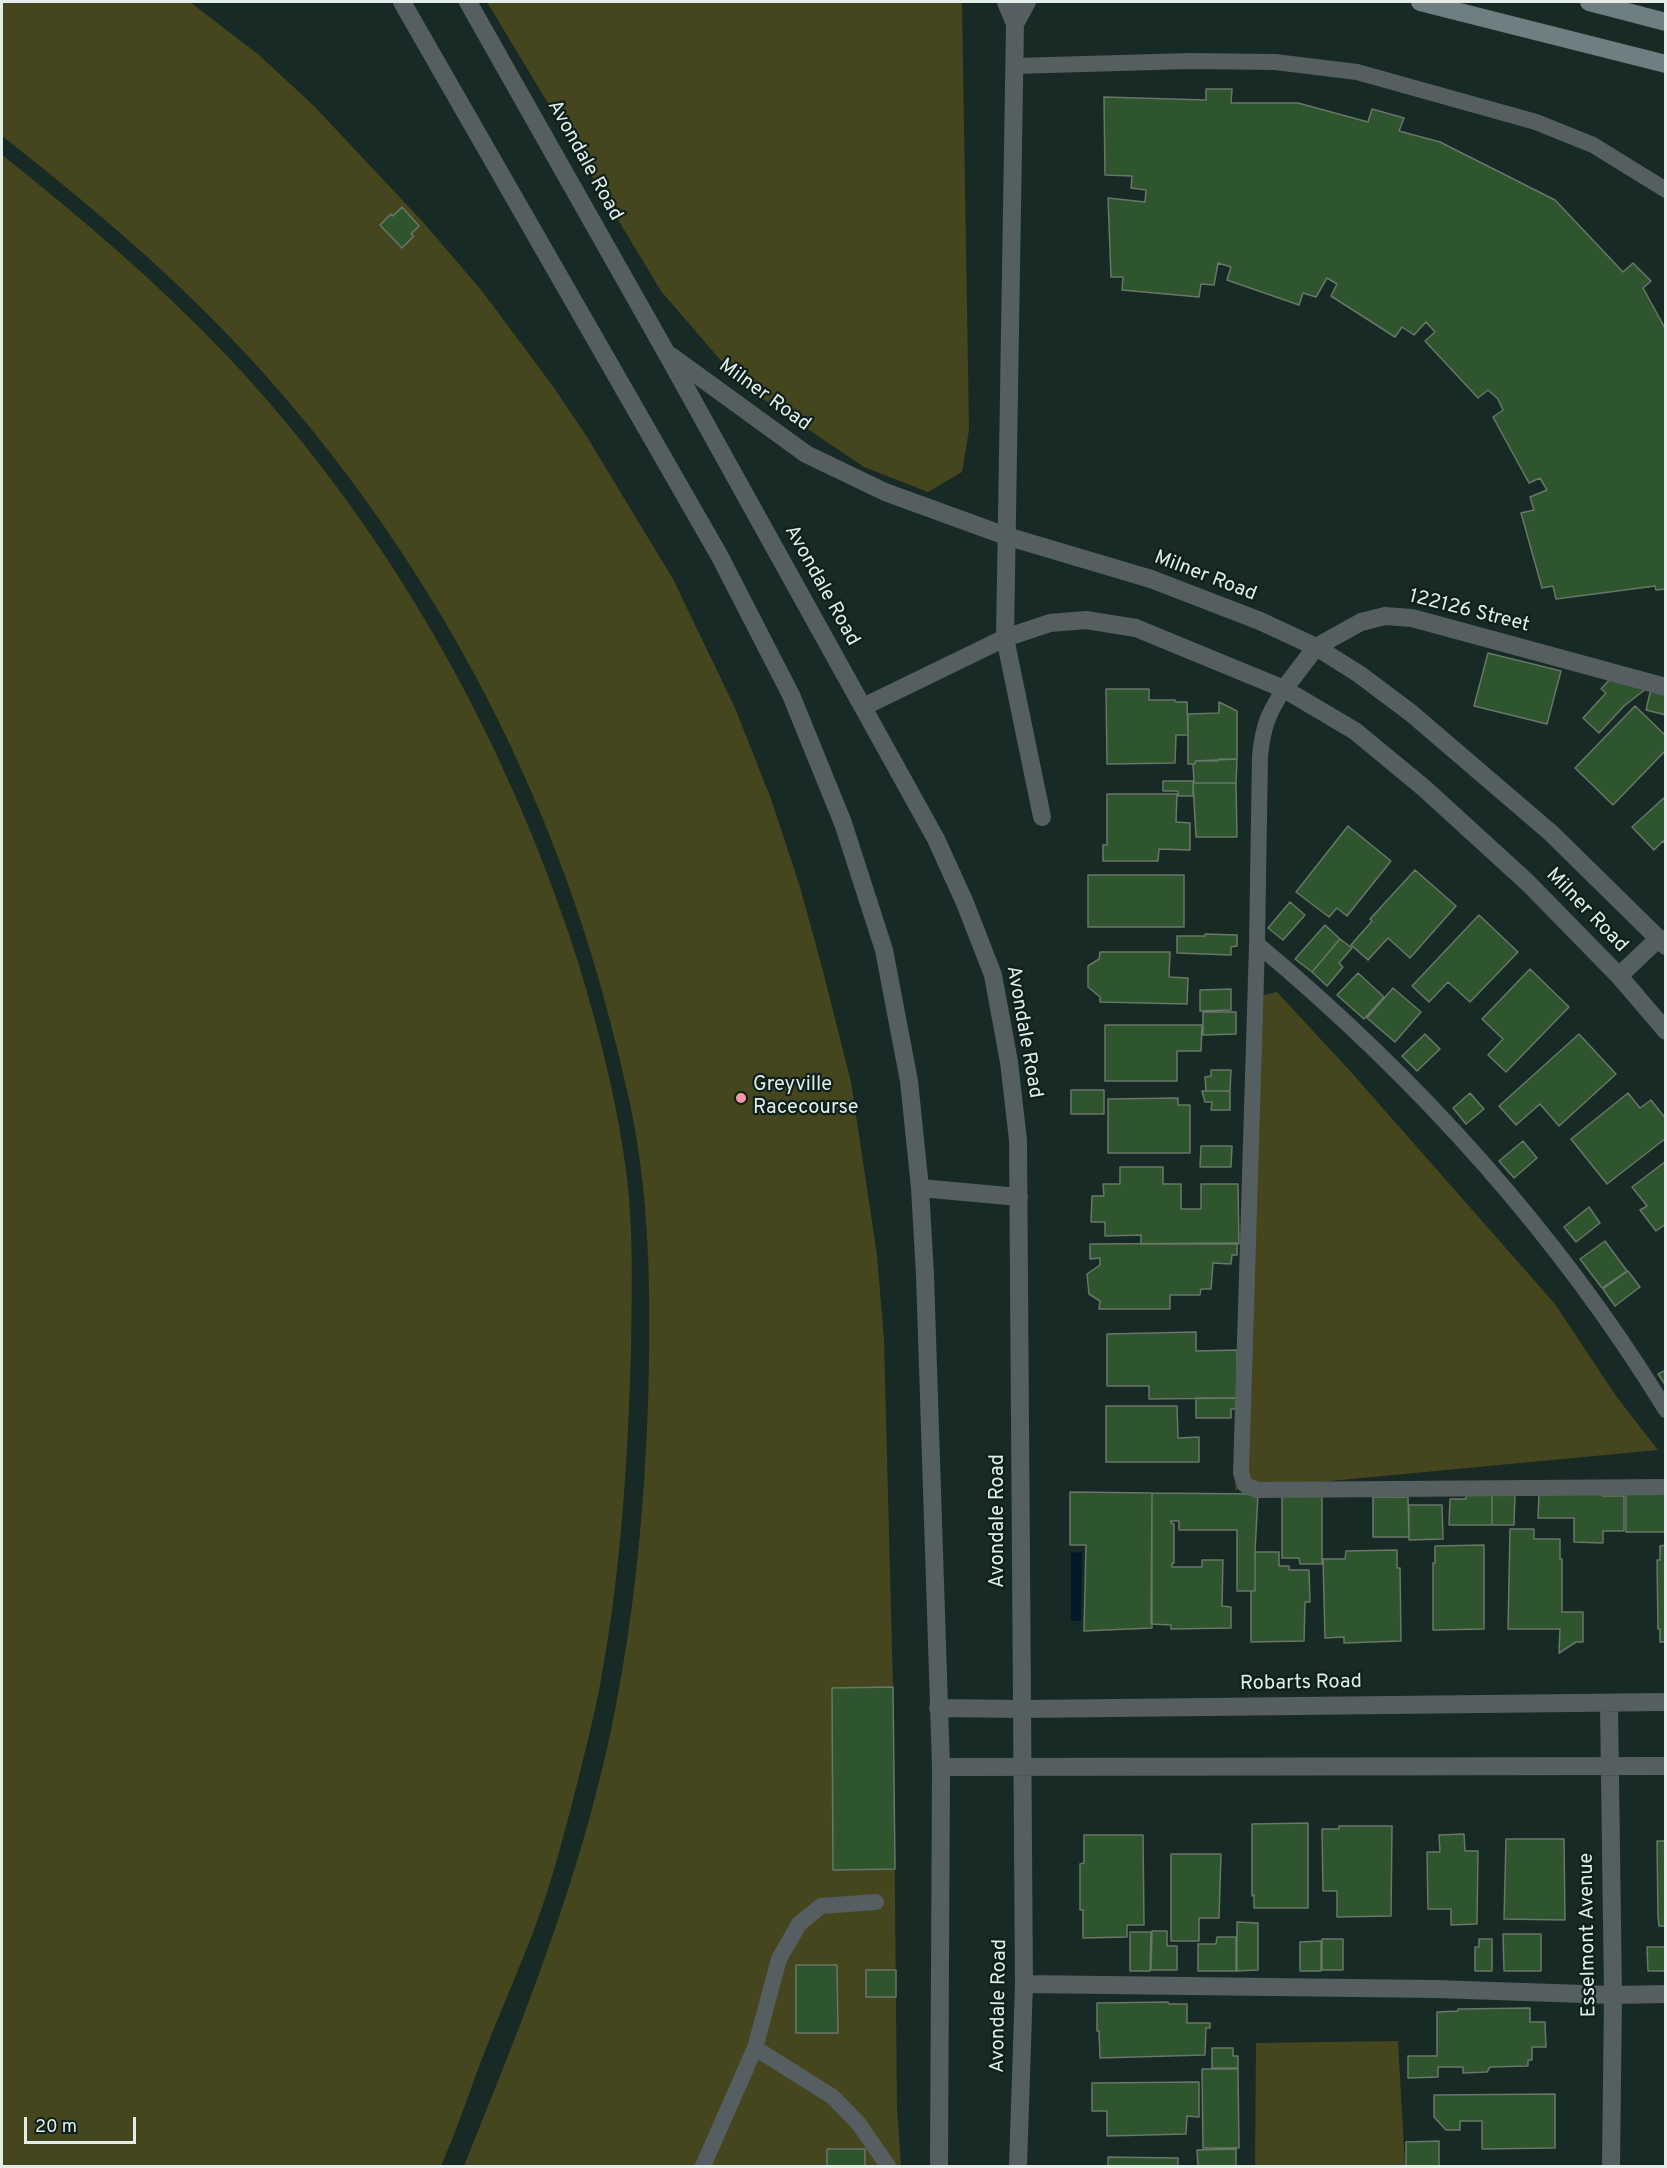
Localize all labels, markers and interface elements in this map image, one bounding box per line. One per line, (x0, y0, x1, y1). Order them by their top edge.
street label: Avondale Road (541, 97, 627, 225)
street label: Milner Road (713, 355, 815, 437)
street label: Avondale Road (778, 522, 864, 650)
street label: Milner Road (1150, 546, 1260, 608)
street label: 122126 Street (1406, 585, 1532, 639)
street label: Milner Road (1540, 864, 1632, 958)
street label: Avondale Road (1000, 964, 1046, 1100)
place label: Greyville Racecourse (753, 1074, 858, 1121)
marker: Greyville Racecourse (734, 1091, 748, 1105)
street label: Avondale Road (987, 1454, 1011, 1588)
street label: Robarts Road (1240, 1671, 1362, 1697)
street label: Esselmont Avenue (1576, 1853, 1602, 2017)
street label: Avondale Road (987, 1939, 1013, 2073)
scale bar (27, 2105, 140, 2143)
text: 20 m (35, 2116, 77, 2139)

